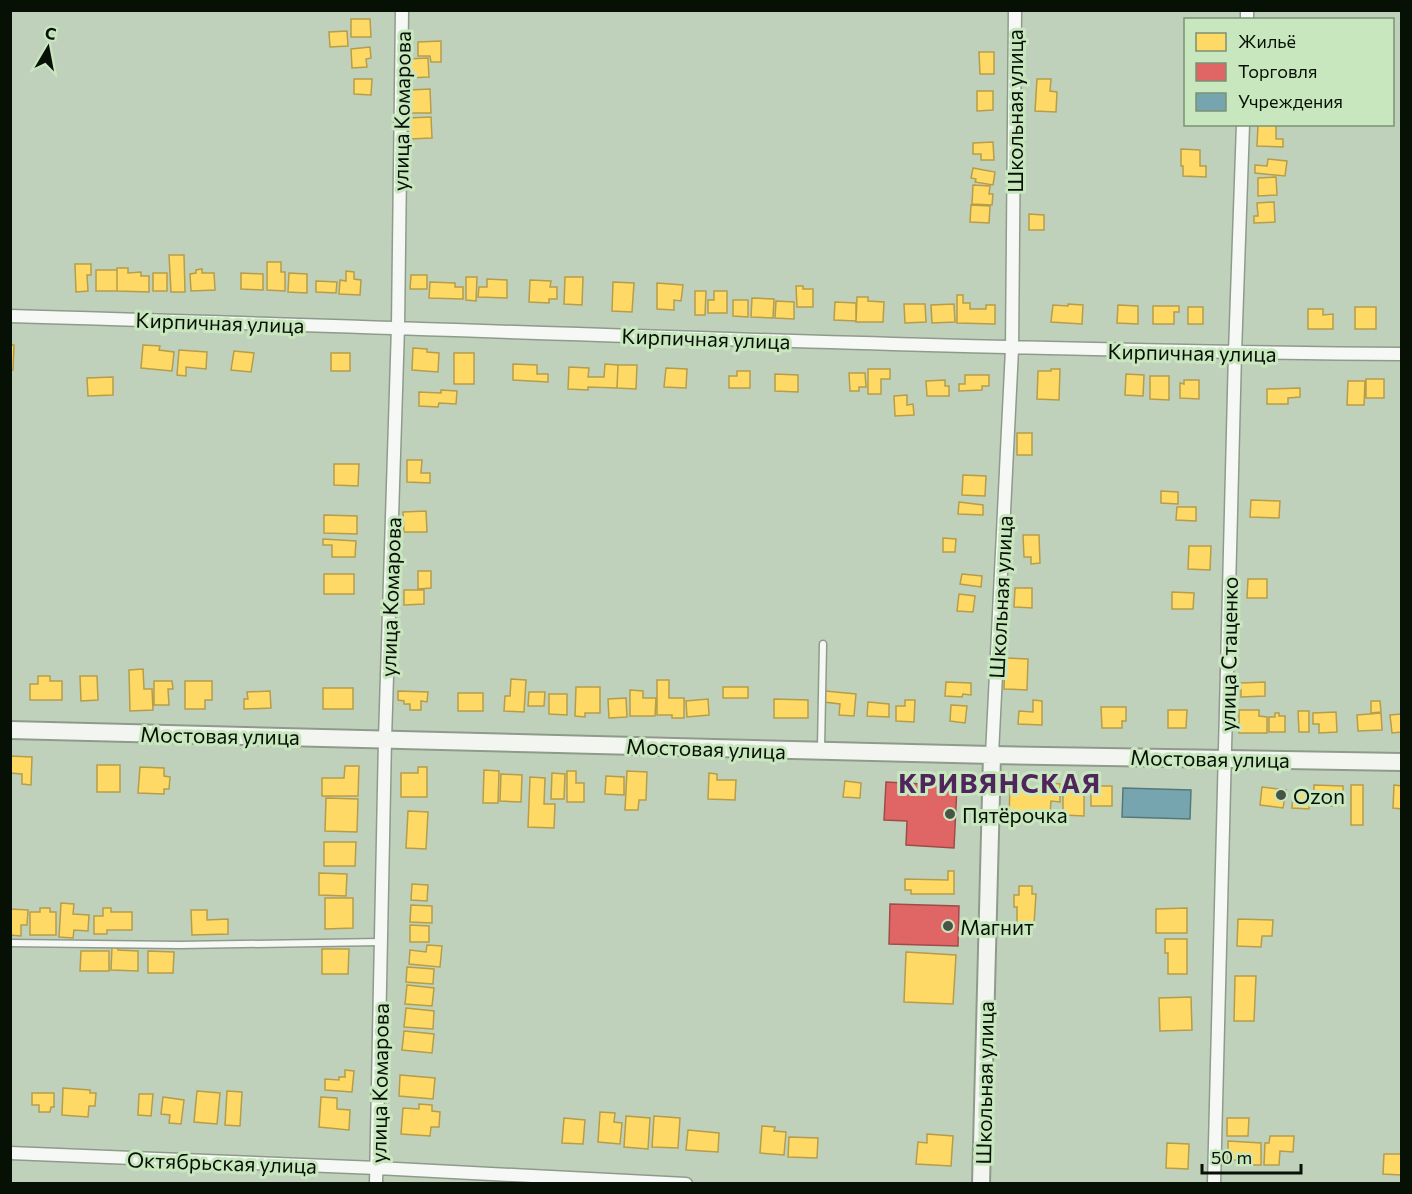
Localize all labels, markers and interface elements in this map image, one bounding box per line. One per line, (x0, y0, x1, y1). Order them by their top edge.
north arrow (18, 18, 78, 78)
legend (1184, 18, 1394, 126)
text: С (44, 22, 58, 43)
street label: Школьная улица (1002, 29, 1027, 193)
text: Жильё (1238, 30, 1296, 52)
street label: улица Комарова (387, 31, 415, 191)
text: Торговля (1238, 60, 1317, 82)
text: Учреждения (1238, 90, 1343, 112)
street label: Кирпичная улица (135, 307, 305, 337)
street label: Кирпичная улица (621, 323, 791, 353)
street label: Кирпичная улица (1107, 338, 1277, 366)
street label: Школьная улица (983, 515, 1017, 679)
street label: улица Комарова (375, 517, 405, 677)
street label: улица Стаценко (1214, 576, 1242, 732)
street label: Мостовая улица (140, 721, 300, 749)
street label: Мостовая улица (626, 733, 786, 763)
street label: Мостовая улица (1130, 744, 1290, 772)
district label: КРИВЯНСКАЯ (898, 766, 1102, 799)
place label: Ozon (1293, 783, 1345, 808)
marker: Ozon (1274, 788, 1288, 802)
place label: Пятёрочка (962, 802, 1068, 827)
marker: Пятёрочка (943, 807, 957, 821)
place label: Магнит (960, 914, 1034, 939)
marker: Магнит (941, 919, 955, 933)
street label: Школьная улица (970, 1001, 998, 1165)
street label: улица Комарова (365, 1003, 393, 1163)
scale bar (1202, 1137, 1301, 1175)
street label: Октябрьская улица (127, 1146, 317, 1178)
text: 50 m (1211, 1146, 1252, 1168)

